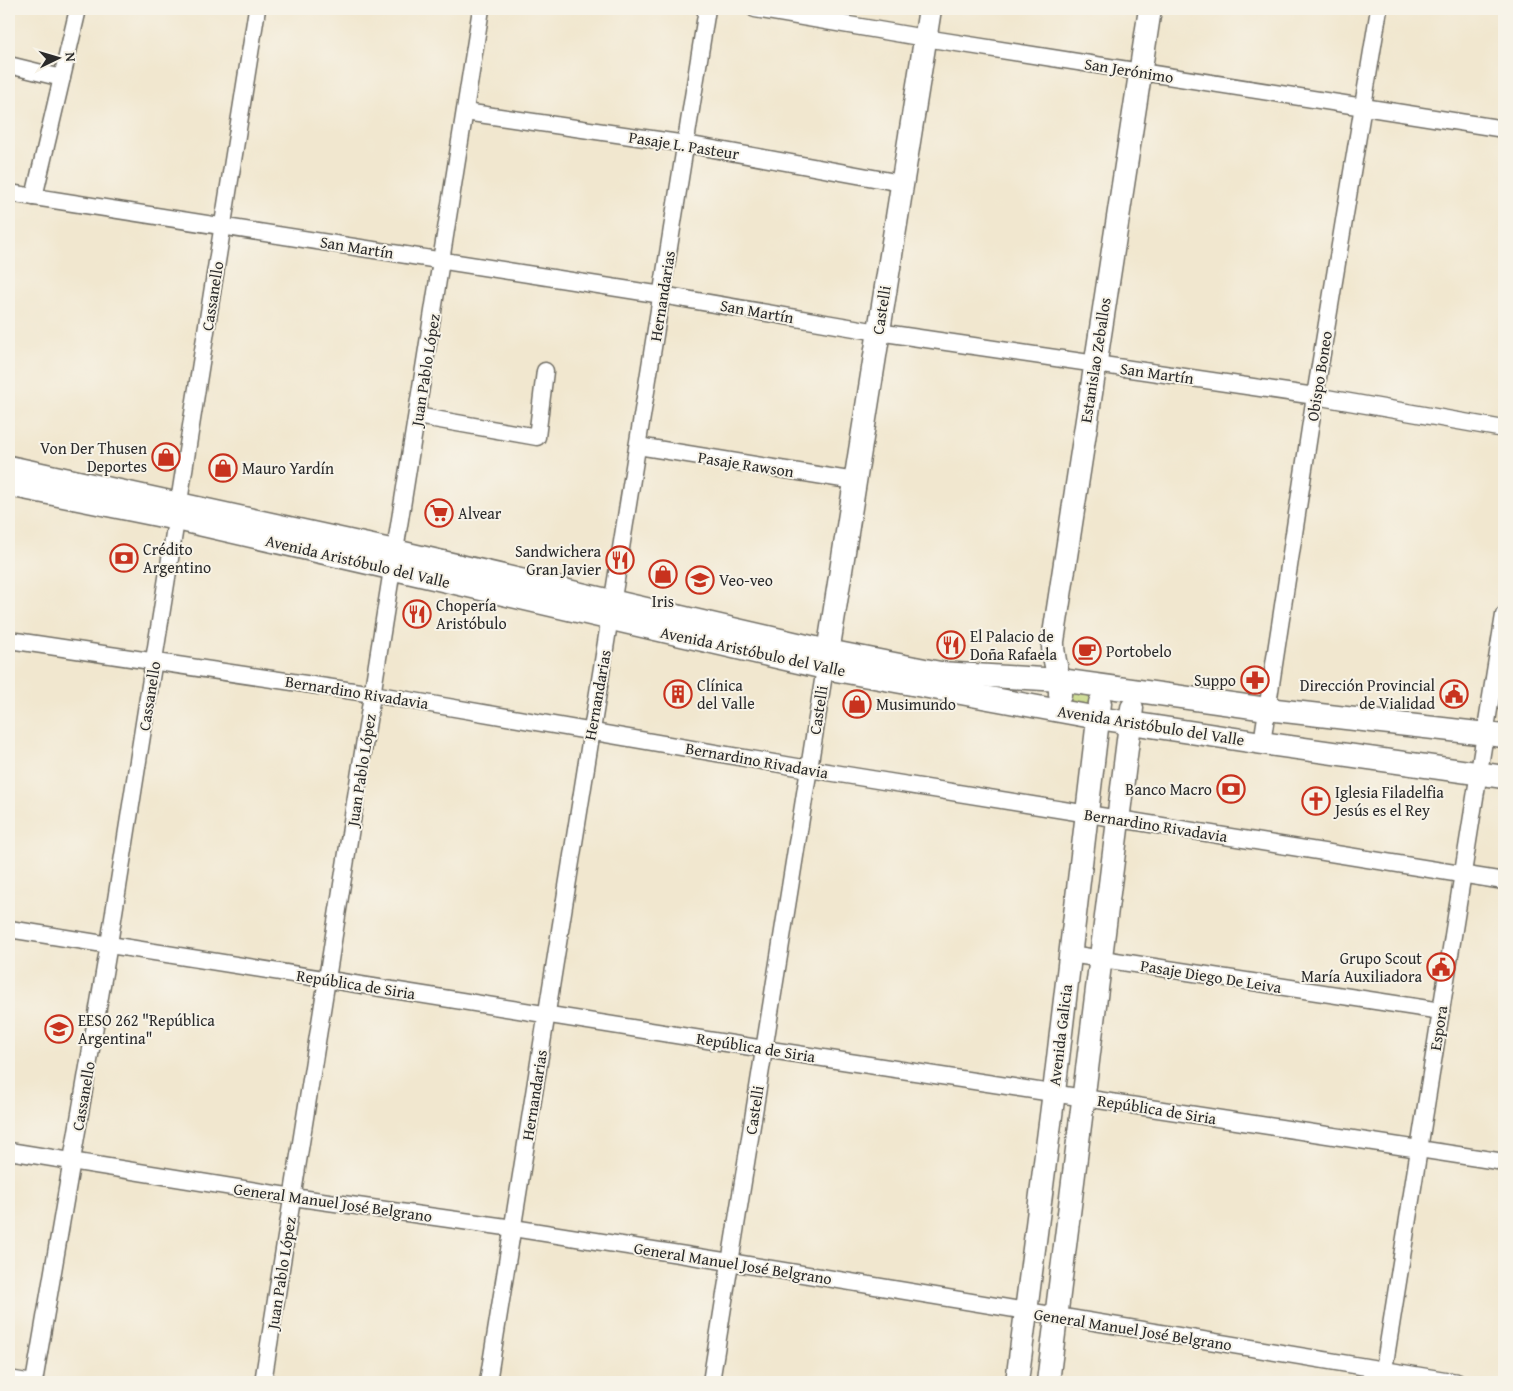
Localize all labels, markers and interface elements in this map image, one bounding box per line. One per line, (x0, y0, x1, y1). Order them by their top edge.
north arrow (32, 32, 82, 82)
text: N (61, 51, 81, 63)
street label: San Jerónimo (1083, 51, 1175, 89)
street label: Pasaje L. Pasteur (627, 124, 741, 166)
street label: San Martín (318, 229, 396, 265)
street label: Hernandarias (643, 249, 681, 343)
street label: Cassanello (195, 259, 229, 333)
street label: Castelli (865, 283, 897, 336)
street label: San Martín (718, 293, 796, 329)
street label: Estanislao Zeballos (1073, 296, 1117, 424)
street label: Juan Pablo López (404, 312, 446, 430)
street label: Obispo Boneo (1300, 329, 1338, 423)
street label: San Martín (1119, 356, 1195, 390)
place label: Von Der Thusen Deportes (40, 436, 147, 478)
shop icon: Von Der Thusen Deportes (151, 442, 181, 472)
street label: Pasaje Rawson (696, 445, 796, 483)
shop icon: Mauro Yardín (208, 453, 238, 483)
place label: Mauro Yardín (242, 456, 334, 480)
supermarket icon: Alvear (424, 498, 454, 528)
place label: Alvear (458, 501, 502, 525)
street label: Avenida Aristóbulo del Valle (263, 528, 453, 594)
place label: Crédito Argentino (143, 537, 211, 579)
place label: Sandwichera Gran Javier (515, 539, 601, 581)
bank icon: Crédito Argentino (109, 543, 139, 573)
restaurant icon: Sandwichera Gran Javier (605, 545, 635, 575)
shop icon: Iris (648, 559, 678, 589)
school or university icon: Veo-veo (685, 565, 715, 595)
place label: Veo-veo (719, 568, 773, 592)
place label: Iris (652, 589, 674, 613)
place label: Chopería Aristóbulo (436, 593, 507, 635)
restaurant icon: Chopería Aristóbulo (402, 599, 432, 629)
street label: Avenida Aristóbulo del Valle (658, 620, 848, 682)
place label: El Palacio de Doña Rafaela (970, 624, 1057, 666)
restaurant icon: El Palacio de Doña Rafaela (936, 630, 966, 660)
cafe icon: Portobelo (1072, 636, 1102, 666)
place label: Portobelo (1106, 639, 1172, 663)
street label: Hernandarias (577, 648, 617, 742)
street label: Cassanello (132, 659, 166, 733)
pharmacy icon: Suppo (1240, 665, 1270, 695)
place label: Suppo (1194, 668, 1236, 692)
street label: Bernardino Rivadavia (284, 669, 431, 715)
place label: Clínica del Valle (697, 673, 755, 715)
place label: Dirección Provincial de Vialidad (1300, 673, 1436, 715)
building icon: Clínica del Valle (663, 679, 693, 709)
public building icon: Dirección Provincial de Vialidad (1439, 679, 1469, 709)
street label: Castelli (802, 683, 834, 736)
shop icon: Musimundo (842, 689, 872, 719)
place label: Musimundo (876, 692, 956, 716)
street label: Avenida Aristóbulo del Valle (1056, 698, 1246, 752)
street label: Juan Pablo López (340, 712, 382, 830)
street label: Bernardino Rivadavia (684, 736, 831, 784)
bank icon: Banco Macro (1216, 774, 1246, 804)
place label: Banco Macro (1125, 777, 1212, 801)
place label: Iglesia Filadelfia Jesús es el Rey (1333, 780, 1444, 822)
church icon: Iglesia Filadelfia Jesús es el Rey (1301, 786, 1331, 816)
street label: Bernardino Rivadavia (1083, 802, 1230, 848)
place label: Grupo Scout María Auxiliadora (1301, 946, 1422, 988)
public building icon: Grupo Scout María Auxiliadora (1426, 952, 1456, 982)
street label: Pasaje Diego De Leiva (1139, 953, 1284, 999)
street label: República de Siria (295, 963, 418, 1005)
street label: Avenida Galicia (1042, 982, 1078, 1087)
street label: Espora (1423, 1003, 1453, 1052)
place label: EESO 262 "República Argentina" (78, 1008, 215, 1050)
school or university icon: EESO 262 "República Argentina" (44, 1014, 74, 1044)
street label: República de Siria (695, 1026, 818, 1068)
street label: Hernandarias (515, 1048, 553, 1142)
street label: Cassanello (65, 1059, 101, 1133)
street label: Castelli (738, 1083, 770, 1136)
street label: República de Siria (1096, 1088, 1219, 1130)
street label: General Manuel José Belgrano (232, 1176, 434, 1228)
street label: Juan Pablo López (260, 1215, 302, 1333)
street label: General Manuel José Belgrano (632, 1235, 834, 1291)
street label: General Manuel José Belgrano (1032, 1301, 1234, 1357)

